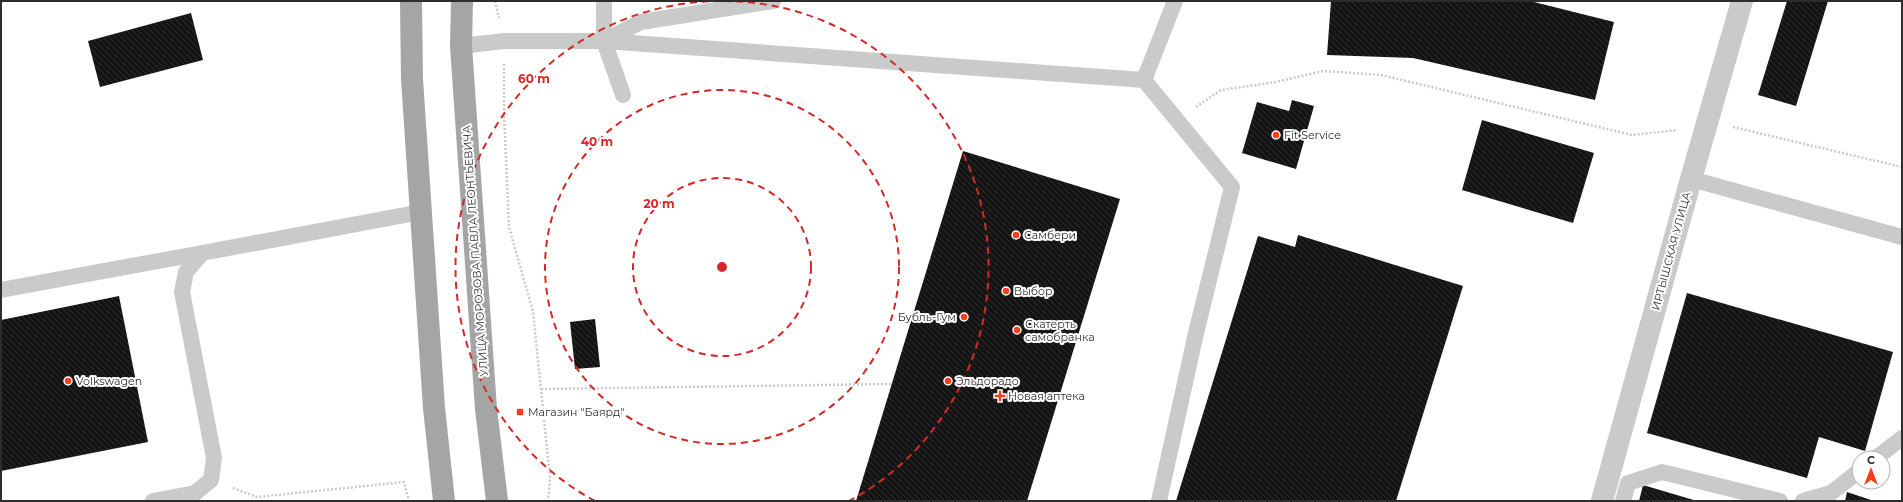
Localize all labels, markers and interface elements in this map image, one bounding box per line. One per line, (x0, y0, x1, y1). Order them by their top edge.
text: 60 m (518, 71, 550, 86)
street label: УЛИЦА МОРОЗОВА ПАВЛА ЛЕОНТЬЕВИЧА (459, 124, 491, 377)
place label: Fit Service (1284, 128, 1341, 142)
marker: Fit Service (1271, 130, 1281, 140)
text: 40 m (581, 134, 613, 149)
street label: ИРТЫШСКАЯ УЛИЦА (1648, 190, 1694, 312)
text: 20 m (643, 196, 675, 211)
place label: Самбери (1024, 228, 1076, 242)
marker: Самбери (1011, 230, 1021, 240)
centre of rings (715, 260, 729, 274)
place label: Выбор (1014, 284, 1053, 298)
marker: Выбор (1001, 286, 1011, 296)
place label: Бубль-Гум (898, 310, 956, 324)
marker: Бубль-Гум (959, 312, 969, 322)
place label: Скатерть самобранка (1025, 317, 1095, 344)
marker: Скатерть самобранка (1012, 325, 1022, 335)
place label: Volkswagen (76, 374, 142, 388)
place label: Эльдорадо (956, 374, 1019, 388)
marker: Volkswagen (63, 376, 73, 386)
marker: Эльдорадо (943, 376, 953, 386)
place label: Новая аптека (1008, 389, 1085, 403)
marker: Новая аптека (995, 391, 1005, 401)
place label: Магазин "Баярд" (528, 405, 624, 419)
marker: Магазин "Баярд" (515, 407, 525, 417)
north arrow (1851, 450, 1891, 490)
text: С (1867, 453, 1875, 467)

